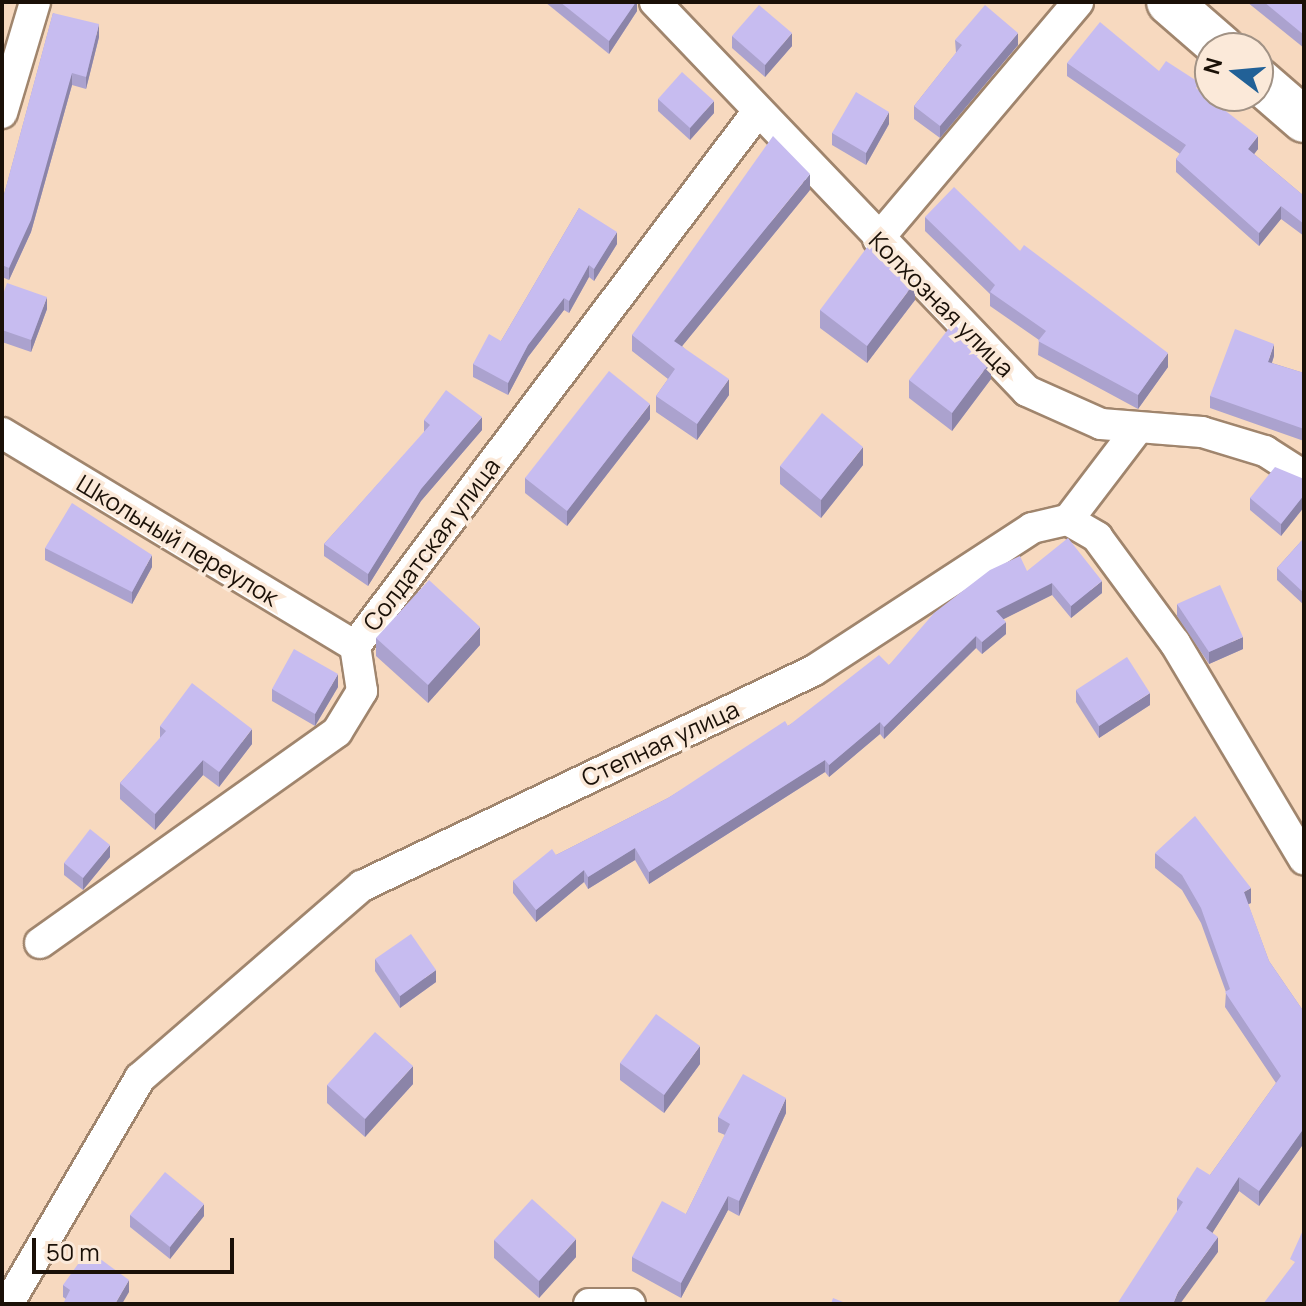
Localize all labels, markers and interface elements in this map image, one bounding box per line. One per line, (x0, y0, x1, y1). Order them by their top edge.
north arrow (1194, 32, 1274, 112)
text: N (1196, 54, 1229, 78)
street label: Колхозная улица (864, 226, 1020, 382)
street label: Солдатская улица (357, 452, 505, 636)
street label: Школьный переулок (72, 468, 284, 612)
street label: Степная улица (577, 694, 743, 792)
scale bar (36, 1222, 238, 1272)
text: 50 m (46, 1235, 100, 1268)

